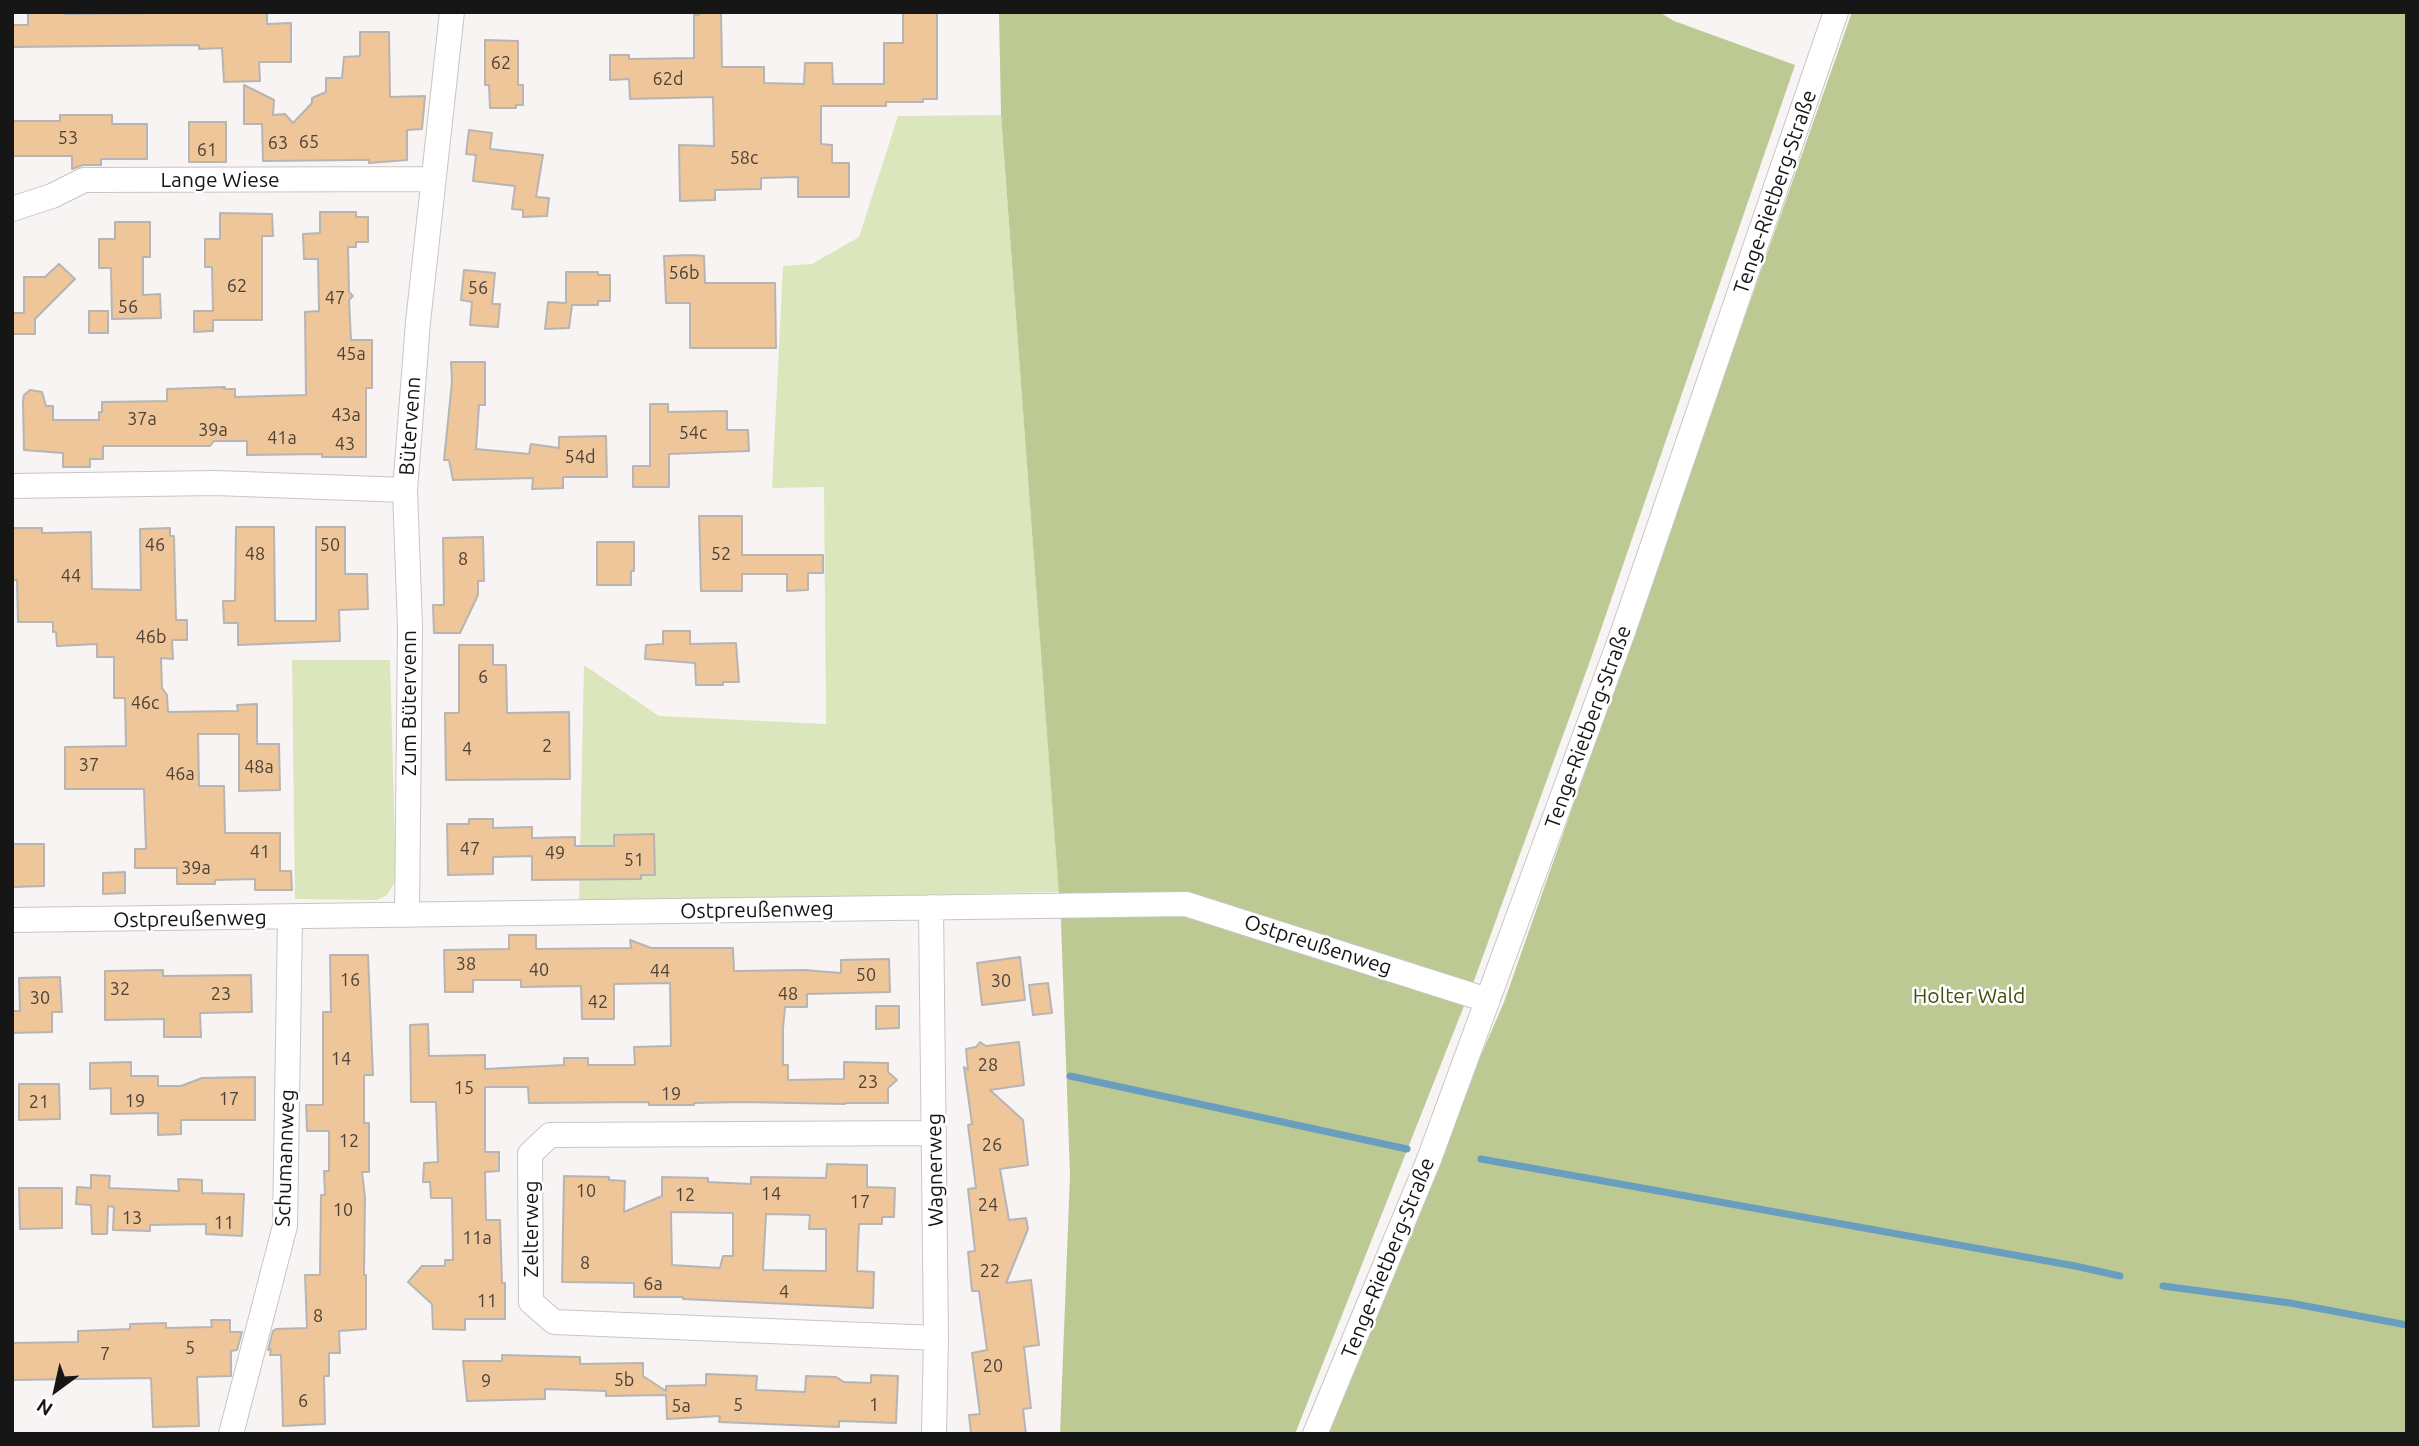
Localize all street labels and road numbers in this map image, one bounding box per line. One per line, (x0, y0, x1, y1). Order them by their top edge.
street label: Tenge-Rietberg-Straße (1728, 87, 1822, 297)
street label: Lange Wiese (160, 167, 280, 193)
street label: Bütervenn (394, 376, 426, 476)
street label: Tenge-Rietberg-Straße (1540, 622, 1636, 832)
street label: Zum Bütervenn (396, 630, 422, 776)
street label: Ostpreußenweg (680, 896, 834, 924)
street label: Ostpreußenweg (113, 905, 267, 933)
street label: Ostpreußenweg (1241, 909, 1395, 981)
street label: Schumannweg (270, 1089, 300, 1227)
street label: Wagnerweg (921, 1113, 949, 1227)
street label: Tenge-Rietberg-Straße (1336, 1154, 1440, 1362)
street label: Zelterweg (518, 1180, 544, 1278)

